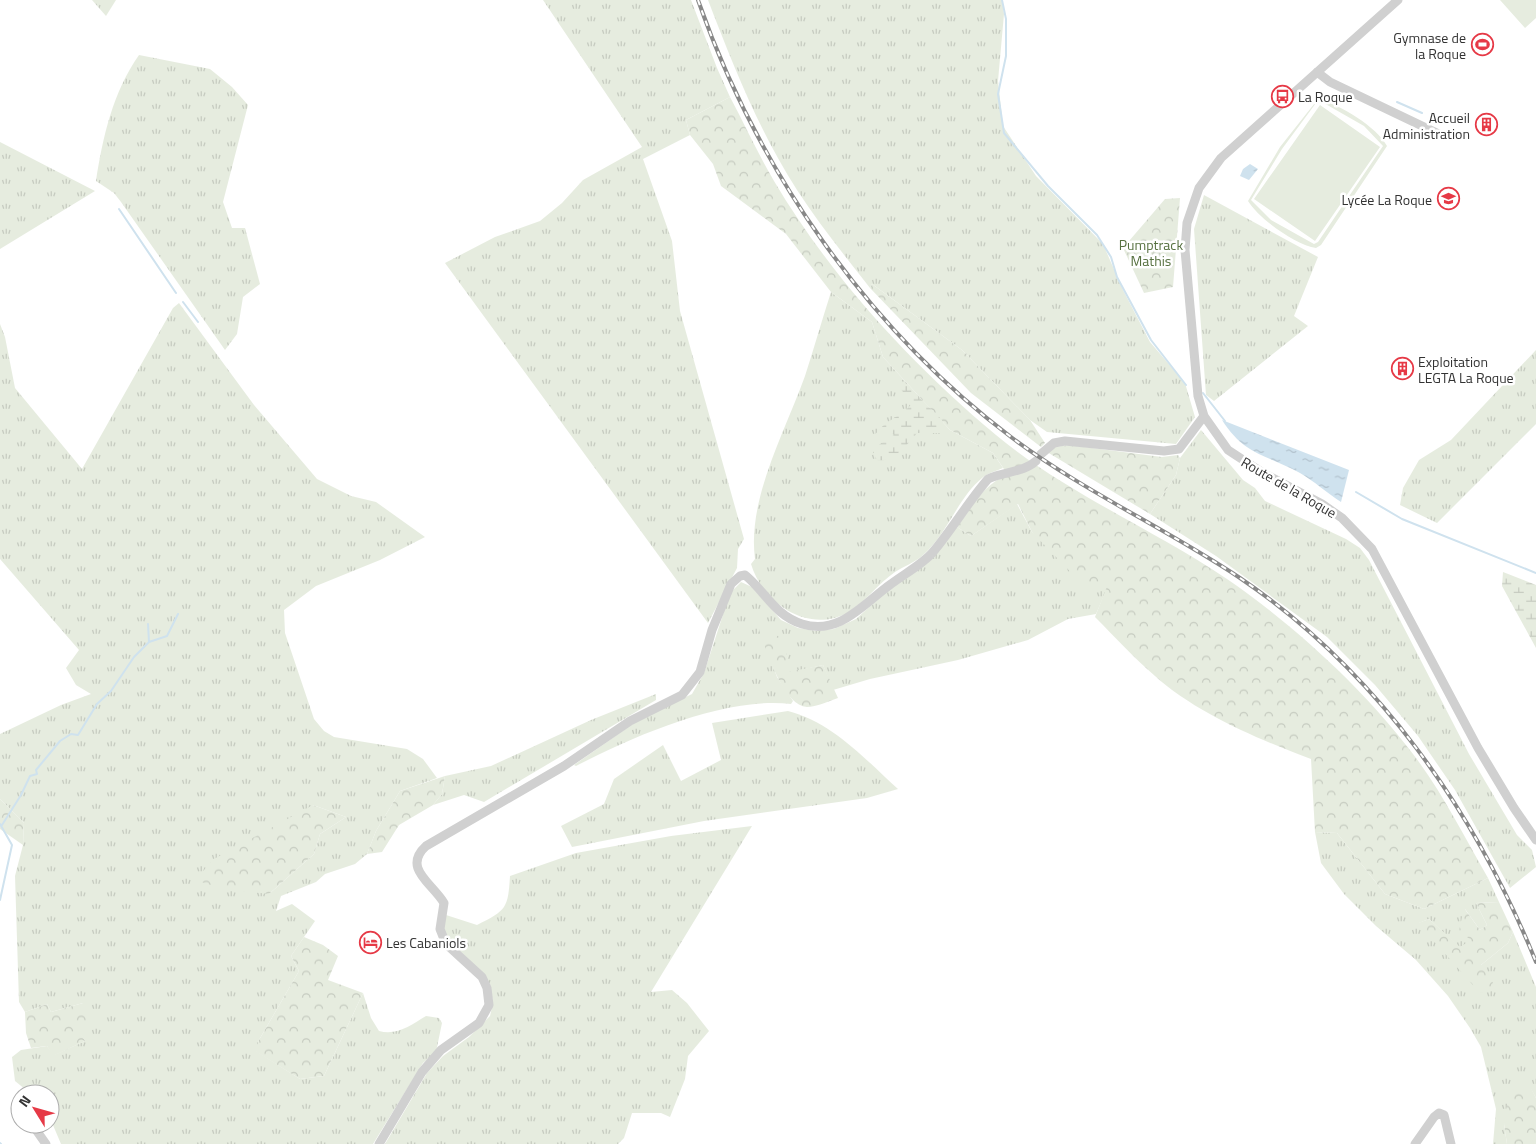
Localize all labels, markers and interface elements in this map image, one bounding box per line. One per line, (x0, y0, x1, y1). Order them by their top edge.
place label: Gymnase de la Roque (1393, 27, 1466, 64)
sports icon: Gymnase de la Roque (1470, 33, 1494, 57)
bus stop icon: La Roque (1270, 84, 1294, 108)
place label: La Roque (1298, 86, 1353, 107)
place label: Accueil Administration (1383, 107, 1470, 144)
building icon: Accueil Administration (1474, 113, 1498, 137)
school or university icon: Lycée La Roque (1436, 187, 1460, 211)
place label: Lycée La Roque (1342, 189, 1432, 210)
park label: Pumptrack Mathis (1119, 234, 1183, 271)
place label: Exploitation LEGTA La Roque (1418, 351, 1514, 388)
building icon: Exploitation LEGTA La Roque (1390, 357, 1414, 381)
street label: Route de la Roque (1237, 451, 1341, 523)
hotel icon: Les Cabaniols (358, 930, 382, 954)
place label: Les Cabaniols (386, 932, 466, 953)
north arrow (10, 1084, 60, 1134)
text: N (13, 1091, 36, 1111)

